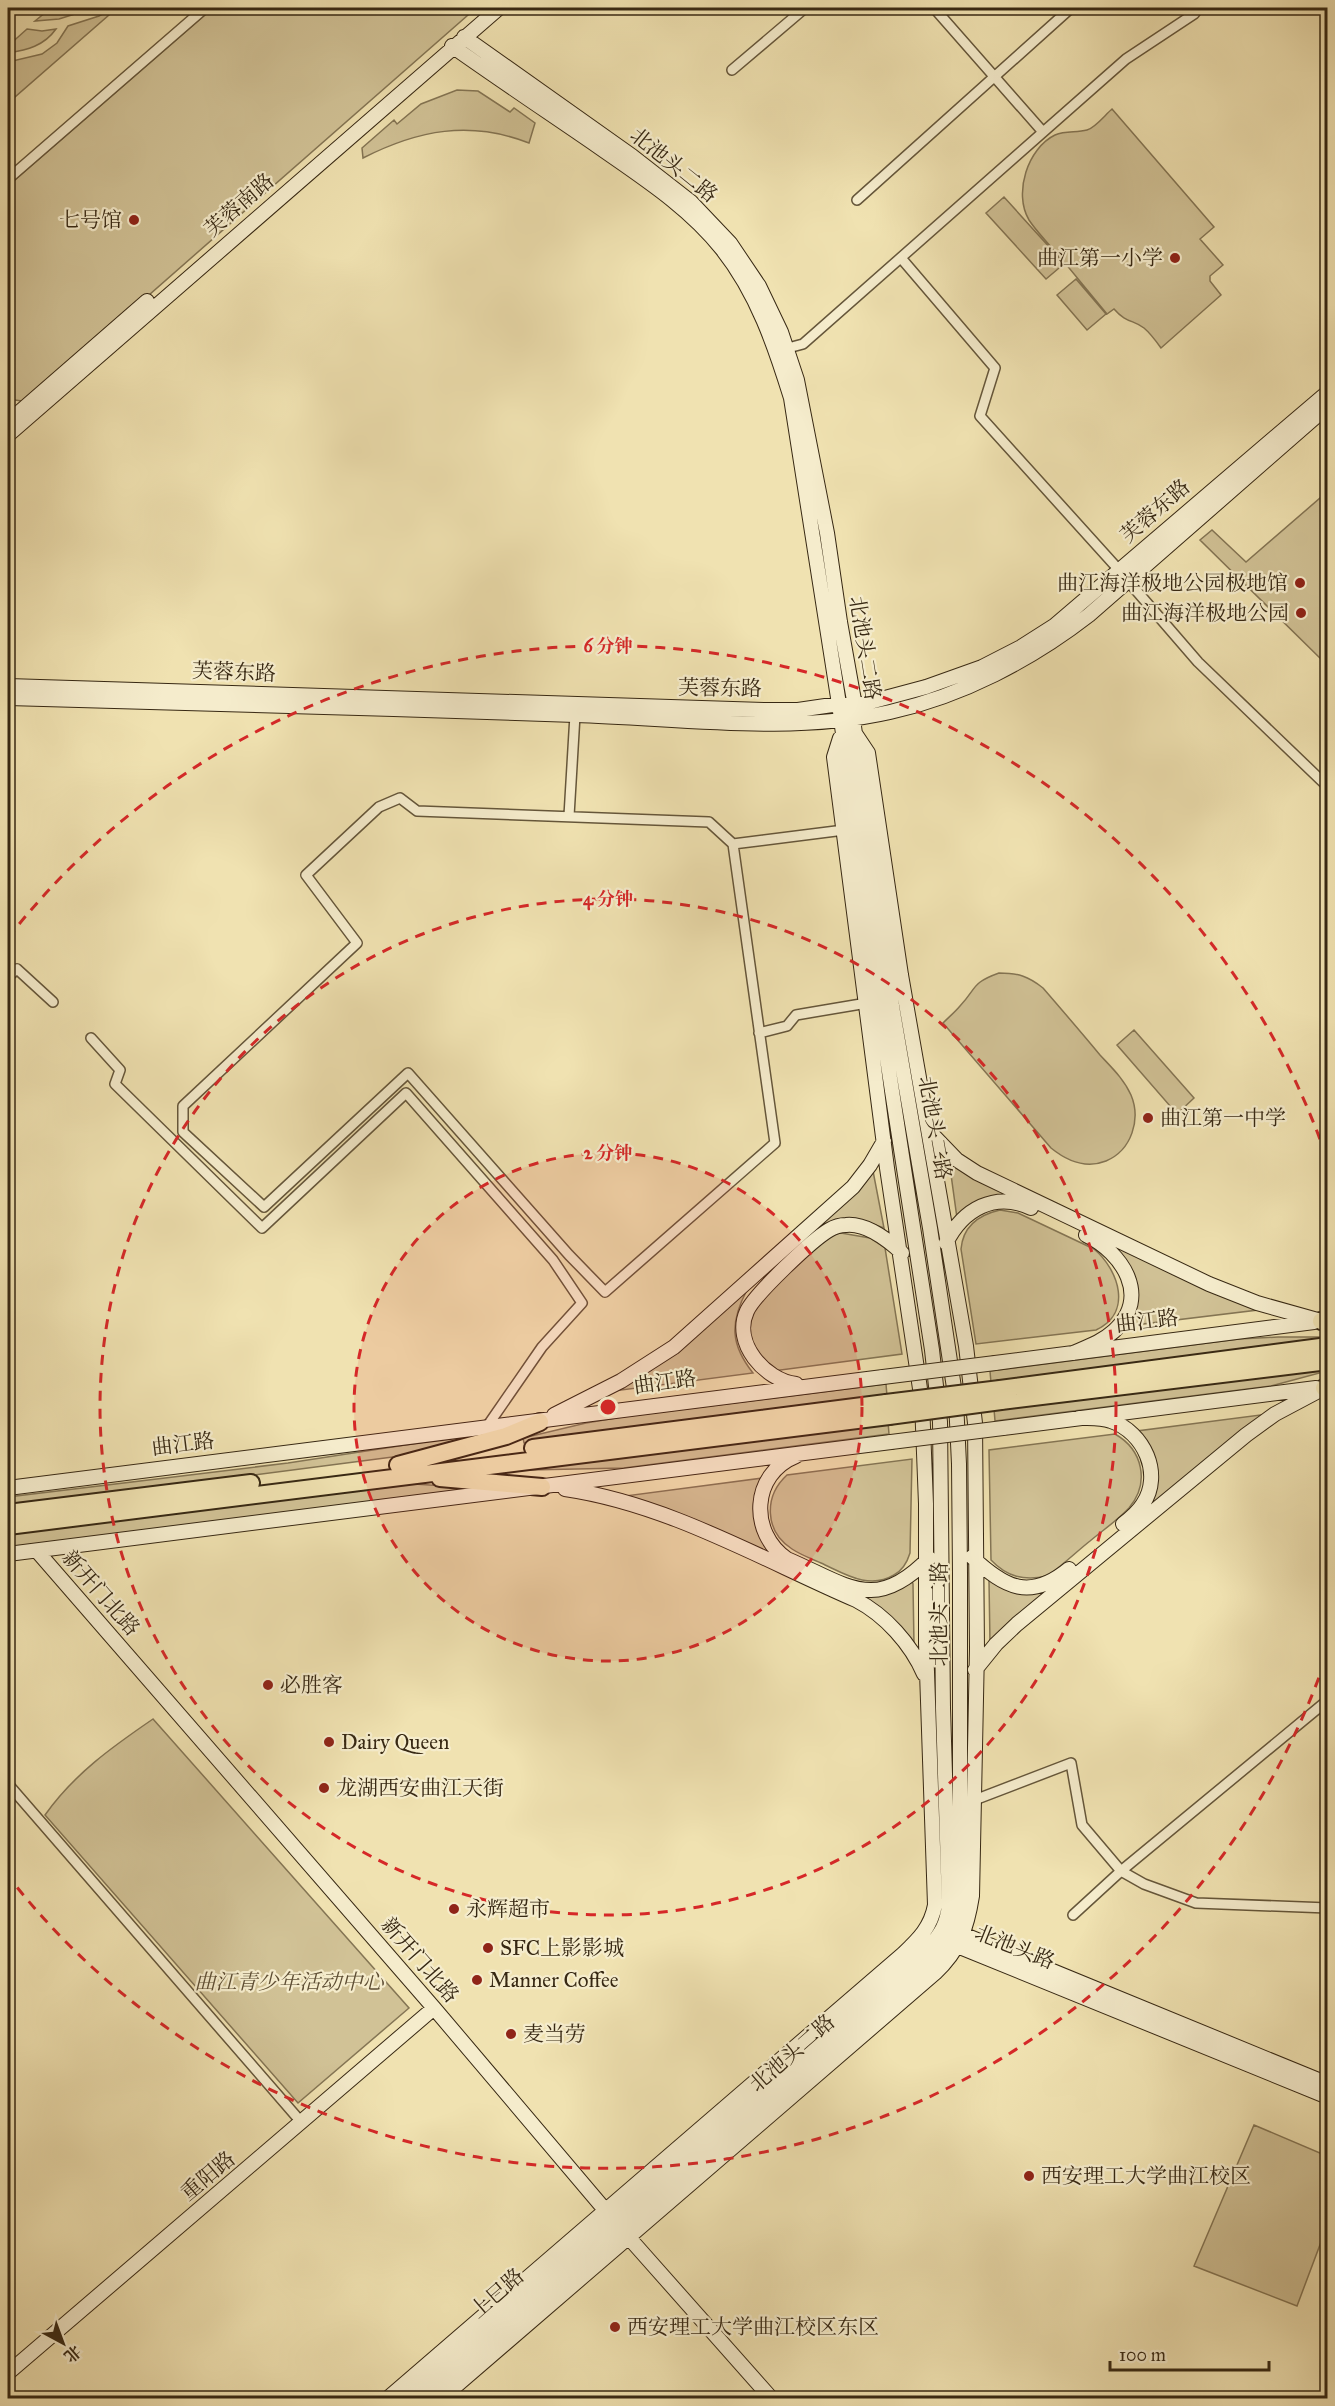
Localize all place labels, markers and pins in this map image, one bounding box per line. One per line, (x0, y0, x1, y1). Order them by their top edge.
place label: 七号馆 (59, 207, 122, 233)
marker: 七号馆 (127, 213, 141, 227)
place label: 曲江第一小学 (1037, 245, 1163, 271)
marker: 曲江第一小学 (1168, 251, 1182, 265)
place label: 曲江海洋极地公园极地馆 (1057, 570, 1288, 596)
marker: 曲江海洋极地公园极地馆 (1293, 576, 1307, 590)
place label: 曲江海洋极地公园 (1121, 600, 1289, 626)
marker: 曲江海洋极地公园 (1294, 606, 1308, 620)
place label: 曲江第一中学 (1160, 1105, 1286, 1131)
marker: 曲江第一中学 (1141, 1111, 1155, 1125)
centre of rings (598, 1397, 618, 1417)
place label: 必胜客 (280, 1672, 343, 1698)
marker: 必胜客 (261, 1678, 275, 1692)
place label: Dairy Queen (341, 1729, 449, 1755)
marker: Dairy Queen (322, 1735, 336, 1749)
place label: 龙湖西安曲江天街 (336, 1775, 504, 1801)
marker: 龙湖西安曲江天街 (317, 1781, 331, 1795)
place label: 永辉超市 (466, 1896, 550, 1922)
marker: 永辉超市 (447, 1902, 461, 1916)
place label: SFC上影影城 (500, 1935, 624, 1961)
marker: SFC上影影城 (481, 1941, 495, 1955)
place label: Manner Coffee (489, 1967, 619, 1993)
marker: Manner Coffee (470, 1973, 484, 1987)
place label: 麦当劳 (523, 2021, 586, 2047)
marker: 麦当劳 (504, 2027, 518, 2041)
place label: 西安理工大学曲江校区 (1041, 2163, 1251, 2189)
marker: 西安理工大学曲江校区 (1022, 2169, 1036, 2183)
place label: 西安理工大学曲江校区东区 (627, 2314, 879, 2340)
marker: 西安理工大学曲江校区东区 (608, 2320, 622, 2334)

